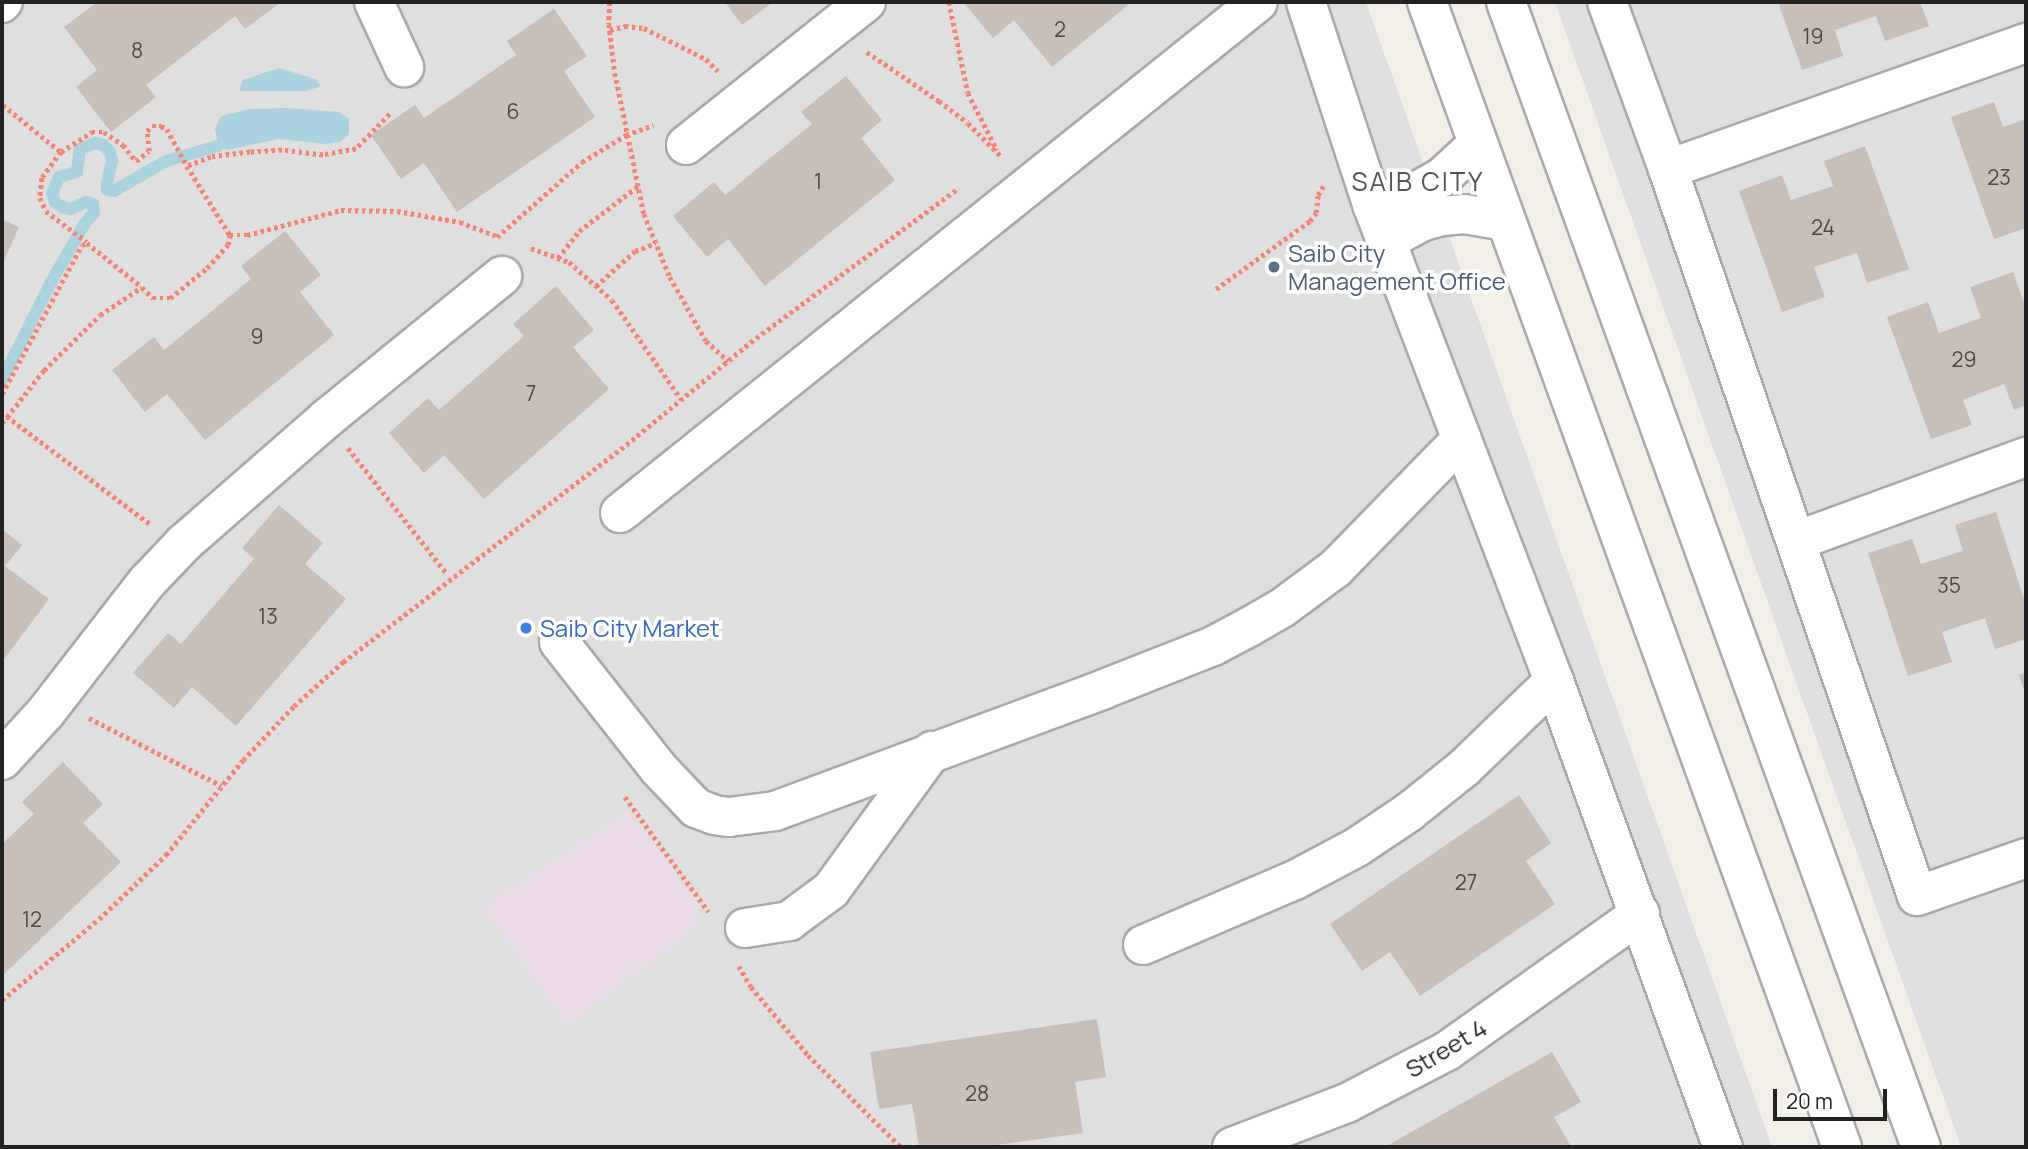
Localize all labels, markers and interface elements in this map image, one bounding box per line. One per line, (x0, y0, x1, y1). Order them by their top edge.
house number: 2 (1054, 16, 1066, 42)
house number: 19 (1802, 23, 1824, 49)
house number: 8 (131, 37, 143, 63)
house number: 6 (506, 98, 520, 124)
house number: 23 (1987, 164, 2011, 190)
district label: SAIB CITY (1353, 166, 1483, 198)
house number: 1 (814, 168, 822, 194)
house number: 24 (1811, 214, 1835, 240)
place label: Saib City Management Office (1288, 239, 1506, 295)
marker: Saib City Management Office (1266, 259, 1282, 275)
house number: 9 (250, 323, 264, 349)
house number: 29 (1951, 346, 1977, 372)
house number: 7 (526, 380, 536, 406)
house number: 35 (1937, 572, 1961, 598)
house number: 13 (258, 603, 278, 629)
place label: Saib City Market (540, 614, 720, 642)
marker: Saib City Market (518, 620, 534, 636)
house number: 27 (1455, 869, 1477, 895)
house number: 12 (22, 906, 42, 932)
street label: Street 4 (1400, 1013, 1492, 1083)
scale bar (1776, 1076, 1890, 1120)
house number: 28 (965, 1080, 989, 1106)
text: 20 m (1786, 1087, 1833, 1115)

